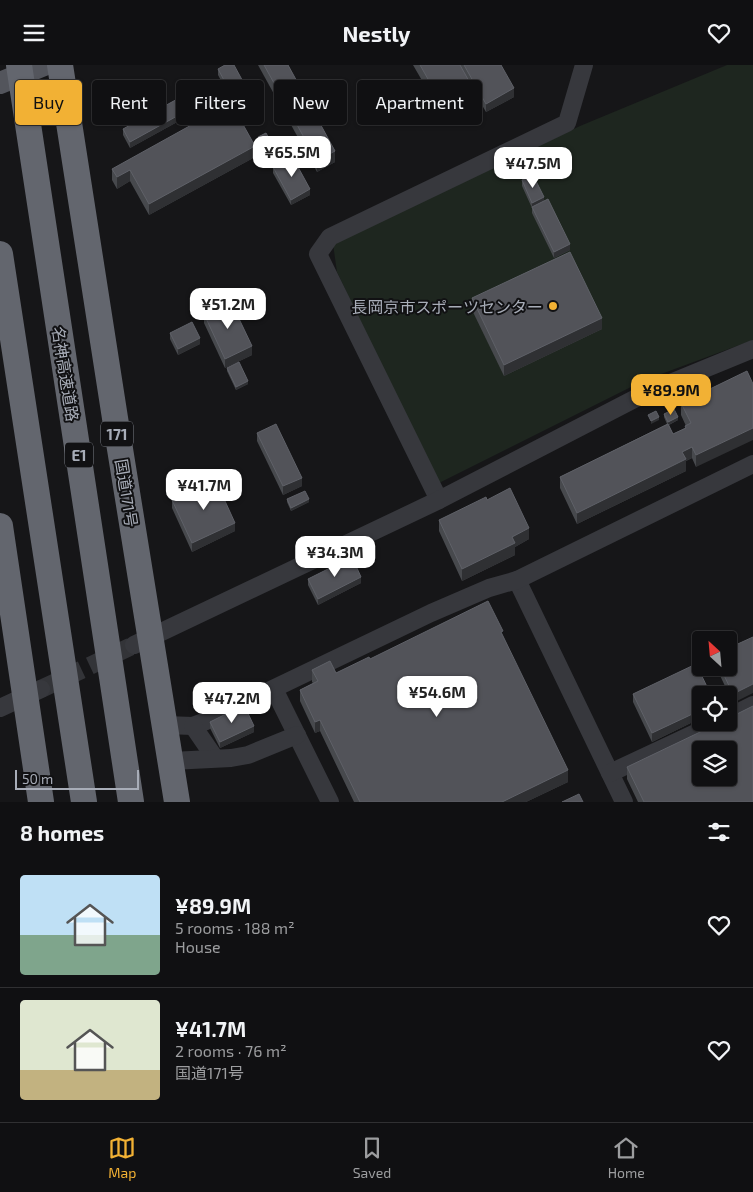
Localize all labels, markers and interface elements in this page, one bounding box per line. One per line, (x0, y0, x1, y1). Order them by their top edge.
icon: menu (20, 19, 48, 47)
icon: heart (705, 19, 733, 47)
text: Nestly (342, 20, 411, 46)
chip: Buy (15, 80, 82, 125)
chip: Rent (92, 80, 166, 125)
chip: Filters (176, 80, 264, 125)
chip: New (274, 80, 347, 125)
chip: Apartment (357, 80, 482, 125)
pin: ¥65.5M (251, 135, 333, 178)
text: ¥65.5M (264, 142, 320, 161)
pin: ¥47.5M (492, 147, 574, 189)
text: ¥47.5M (505, 153, 561, 172)
pin: ¥51.2M (187, 287, 269, 330)
text: ¥51.2M (201, 294, 255, 313)
place label: 長岡京市スポーツセンター (351, 297, 543, 316)
marker: 長岡京市スポーツセンター (547, 300, 559, 312)
street label: 名神高速道路 (49, 325, 83, 423)
pin: ¥89.9M (630, 373, 712, 416)
text: ¥89.9M (642, 380, 700, 399)
road number: 171 (101, 421, 133, 447)
road number: E1 (65, 443, 93, 467)
street label: 国道171号 (112, 457, 142, 529)
pin: ¥41.7M (163, 469, 245, 511)
text: ¥41.7M (177, 475, 231, 494)
pin: ¥34.3M (294, 535, 376, 578)
text: ¥34.3M (306, 542, 364, 561)
north arrow (692, 631, 738, 676)
map controls (692, 631, 737, 786)
pin: ¥54.6M (396, 675, 478, 718)
pin: ¥47.2M (191, 681, 273, 724)
text: ¥54.6M (408, 682, 466, 701)
button: locate (692, 686, 737, 731)
text: ¥47.2M (204, 688, 260, 707)
button: layers (692, 741, 737, 786)
scale bar (15, 767, 139, 790)
text: 50 m (22, 770, 53, 787)
icon: filters (705, 818, 733, 846)
text: 8 homes (20, 820, 104, 845)
text: ¥89.9M (175, 893, 251, 918)
icon: home (60, 895, 120, 955)
icon: heart (705, 911, 733, 939)
text: 5 rooms · 188 m² (175, 918, 295, 937)
text: House (175, 937, 221, 956)
text: ¥41.7M (175, 1016, 246, 1041)
icon: home (60, 1020, 120, 1080)
icon: heart (705, 1036, 733, 1064)
text: 2 rooms · 76 m² (175, 1041, 287, 1060)
text: 国道171号 (175, 1063, 244, 1082)
tab: Map (108, 1134, 136, 1181)
tab: Saved (353, 1134, 391, 1181)
tab: Home (608, 1134, 645, 1181)

